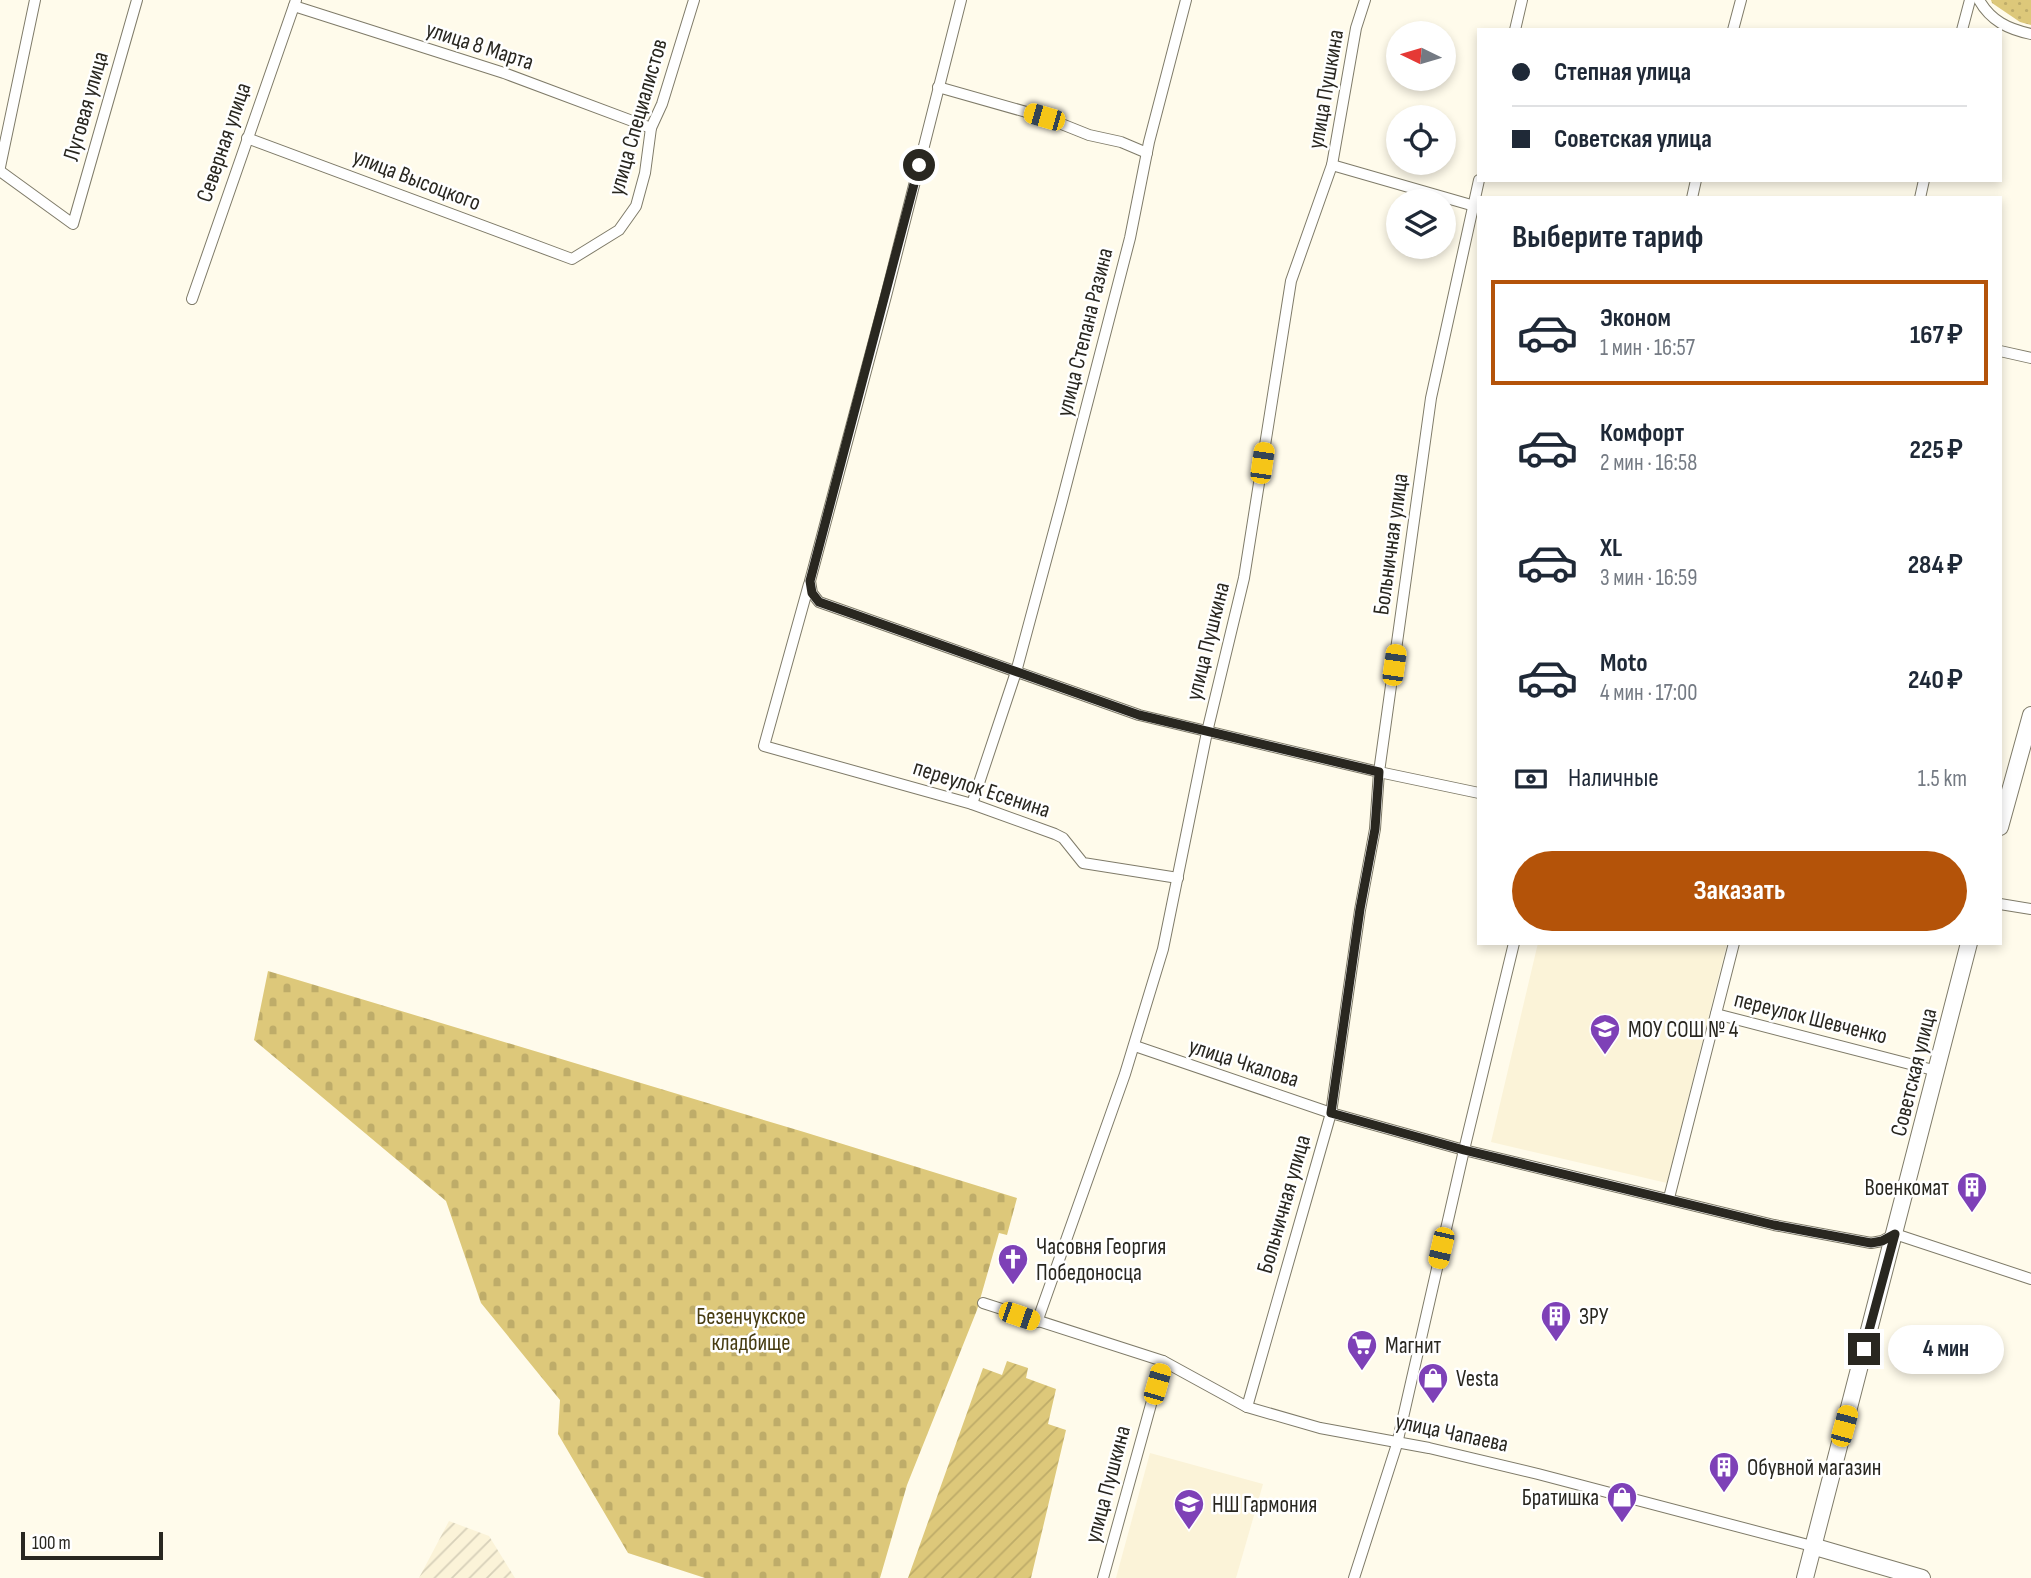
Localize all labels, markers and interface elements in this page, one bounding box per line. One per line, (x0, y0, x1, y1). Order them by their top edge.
street label: улица 8 Марта (422, 15, 537, 77)
north arrow (1386, 21, 1456, 91)
map controls (1386, 21, 1456, 259)
street label: улица Пушкина (1302, 27, 1350, 151)
street label: улица Специалистов (602, 36, 674, 199)
street label: Луговая улица (57, 48, 115, 164)
text: Степная улица (1554, 57, 1691, 88)
street label: Северная улица (190, 79, 257, 206)
car (1021, 101, 1068, 133)
button: locate (1386, 105, 1456, 175)
text: Советская улица (1554, 124, 1712, 155)
street label: улица Высоцкого (349, 143, 485, 217)
route start (903, 149, 935, 181)
button: layers (1386, 189, 1456, 259)
text: Выберите тариф (1512, 218, 1703, 257)
street label: улица Степана Разина (1050, 245, 1119, 419)
icon: car (1516, 301, 1579, 364)
text: Эконом (1600, 303, 1671, 334)
text: 167 ₽ (1910, 320, 1963, 351)
text: 1 мин · 16:57 (1600, 334, 1695, 362)
icon: car (1516, 416, 1579, 479)
text: Комфорт (1600, 418, 1684, 449)
text: 225 ₽ (1910, 435, 1963, 466)
car (1249, 441, 1276, 485)
text: 2 мин · 16:58 (1600, 449, 1697, 477)
street label: Больничная улица (1367, 472, 1415, 617)
icon: car (1516, 531, 1579, 594)
text: XL (1600, 533, 1622, 564)
text: 284 ₽ (1908, 550, 1963, 581)
text: 3 мин · 16:59 (1600, 564, 1698, 592)
street label: улица Пушкина (1180, 579, 1236, 703)
car (1381, 643, 1408, 687)
icon: car (1516, 646, 1579, 709)
text: Moto (1600, 648, 1648, 679)
text: 240 ₽ (1908, 665, 1963, 696)
text: 4 мин · 17:00 (1600, 679, 1698, 707)
street label: переулок Есенина (910, 754, 1054, 824)
icon: cash (1512, 760, 1550, 798)
text: Наличные (1568, 763, 1659, 794)
text: 1.5 km (1918, 765, 1967, 793)
button: Заказать (1512, 851, 1967, 931)
street label: переулок Шевченко (1731, 985, 1890, 1051)
street label: Советская улица (1885, 1005, 1943, 1139)
school or university icon: МОУ СОШ № 4 (1588, 1012, 1622, 1056)
place label: МОУ СОШ № 4 (1628, 1016, 1739, 1044)
street label: улица Чкалова (1185, 1032, 1302, 1094)
street label: Больничная улица (1251, 1132, 1317, 1277)
building icon: Военкомат (1955, 1170, 1989, 1214)
place label: Военкомат (1865, 1174, 1949, 1202)
car (1427, 1225, 1456, 1271)
place label: Часовня Георгия Победоносца (1036, 1233, 1166, 1287)
church icon: Часовня Георгия Победоносца (996, 1242, 1030, 1286)
car (996, 1299, 1043, 1333)
building icon: ЗРУ (1539, 1299, 1573, 1343)
park label: Безенчукское кладбище (696, 1303, 806, 1357)
place label: ЗРУ (1579, 1303, 1609, 1331)
callout: 4 мин (1888, 1324, 2004, 1374)
supermarket icon: Магнит (1345, 1328, 1379, 1372)
place label: Магнит (1385, 1332, 1442, 1360)
route end (1848, 1333, 1880, 1365)
text: 4 мин (1923, 1335, 1969, 1363)
car (1142, 1361, 1173, 1407)
shop icon: Vesta (1416, 1361, 1450, 1405)
place label: Vesta (1456, 1365, 1499, 1393)
car (1829, 1403, 1860, 1449)
street label: улица Чапаева (1393, 1407, 1511, 1459)
street label: улица Пушкина (1079, 1422, 1137, 1546)
building icon: Обувной магазин (1707, 1450, 1741, 1494)
place label: Обувной магазин (1747, 1454, 1881, 1482)
shop icon: Братишка (1605, 1480, 1639, 1524)
place label: Братишка (1522, 1484, 1599, 1512)
school or university icon: НШ Гармония (1172, 1487, 1206, 1531)
place label: НШ Гармония (1212, 1491, 1317, 1519)
scale bar (21, 1529, 163, 1561)
text: 100 m (32, 1532, 71, 1555)

